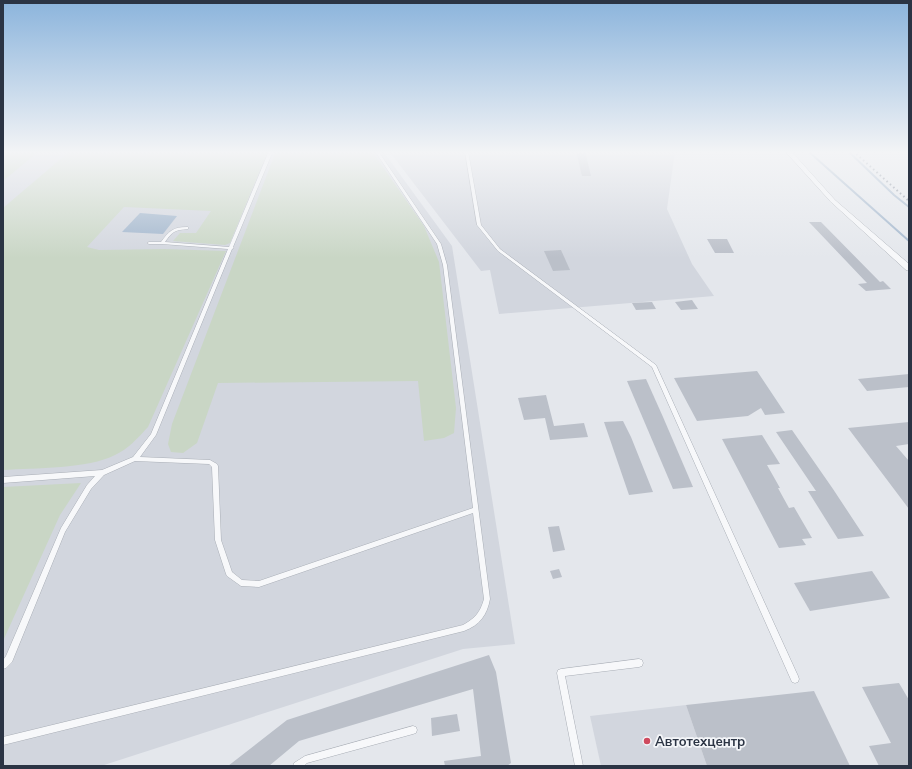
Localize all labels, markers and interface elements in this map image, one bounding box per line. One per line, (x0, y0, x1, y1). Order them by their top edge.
place label: Автотехцентр (655, 733, 745, 749)
marker: Автотехцентр (642, 736, 652, 746)

